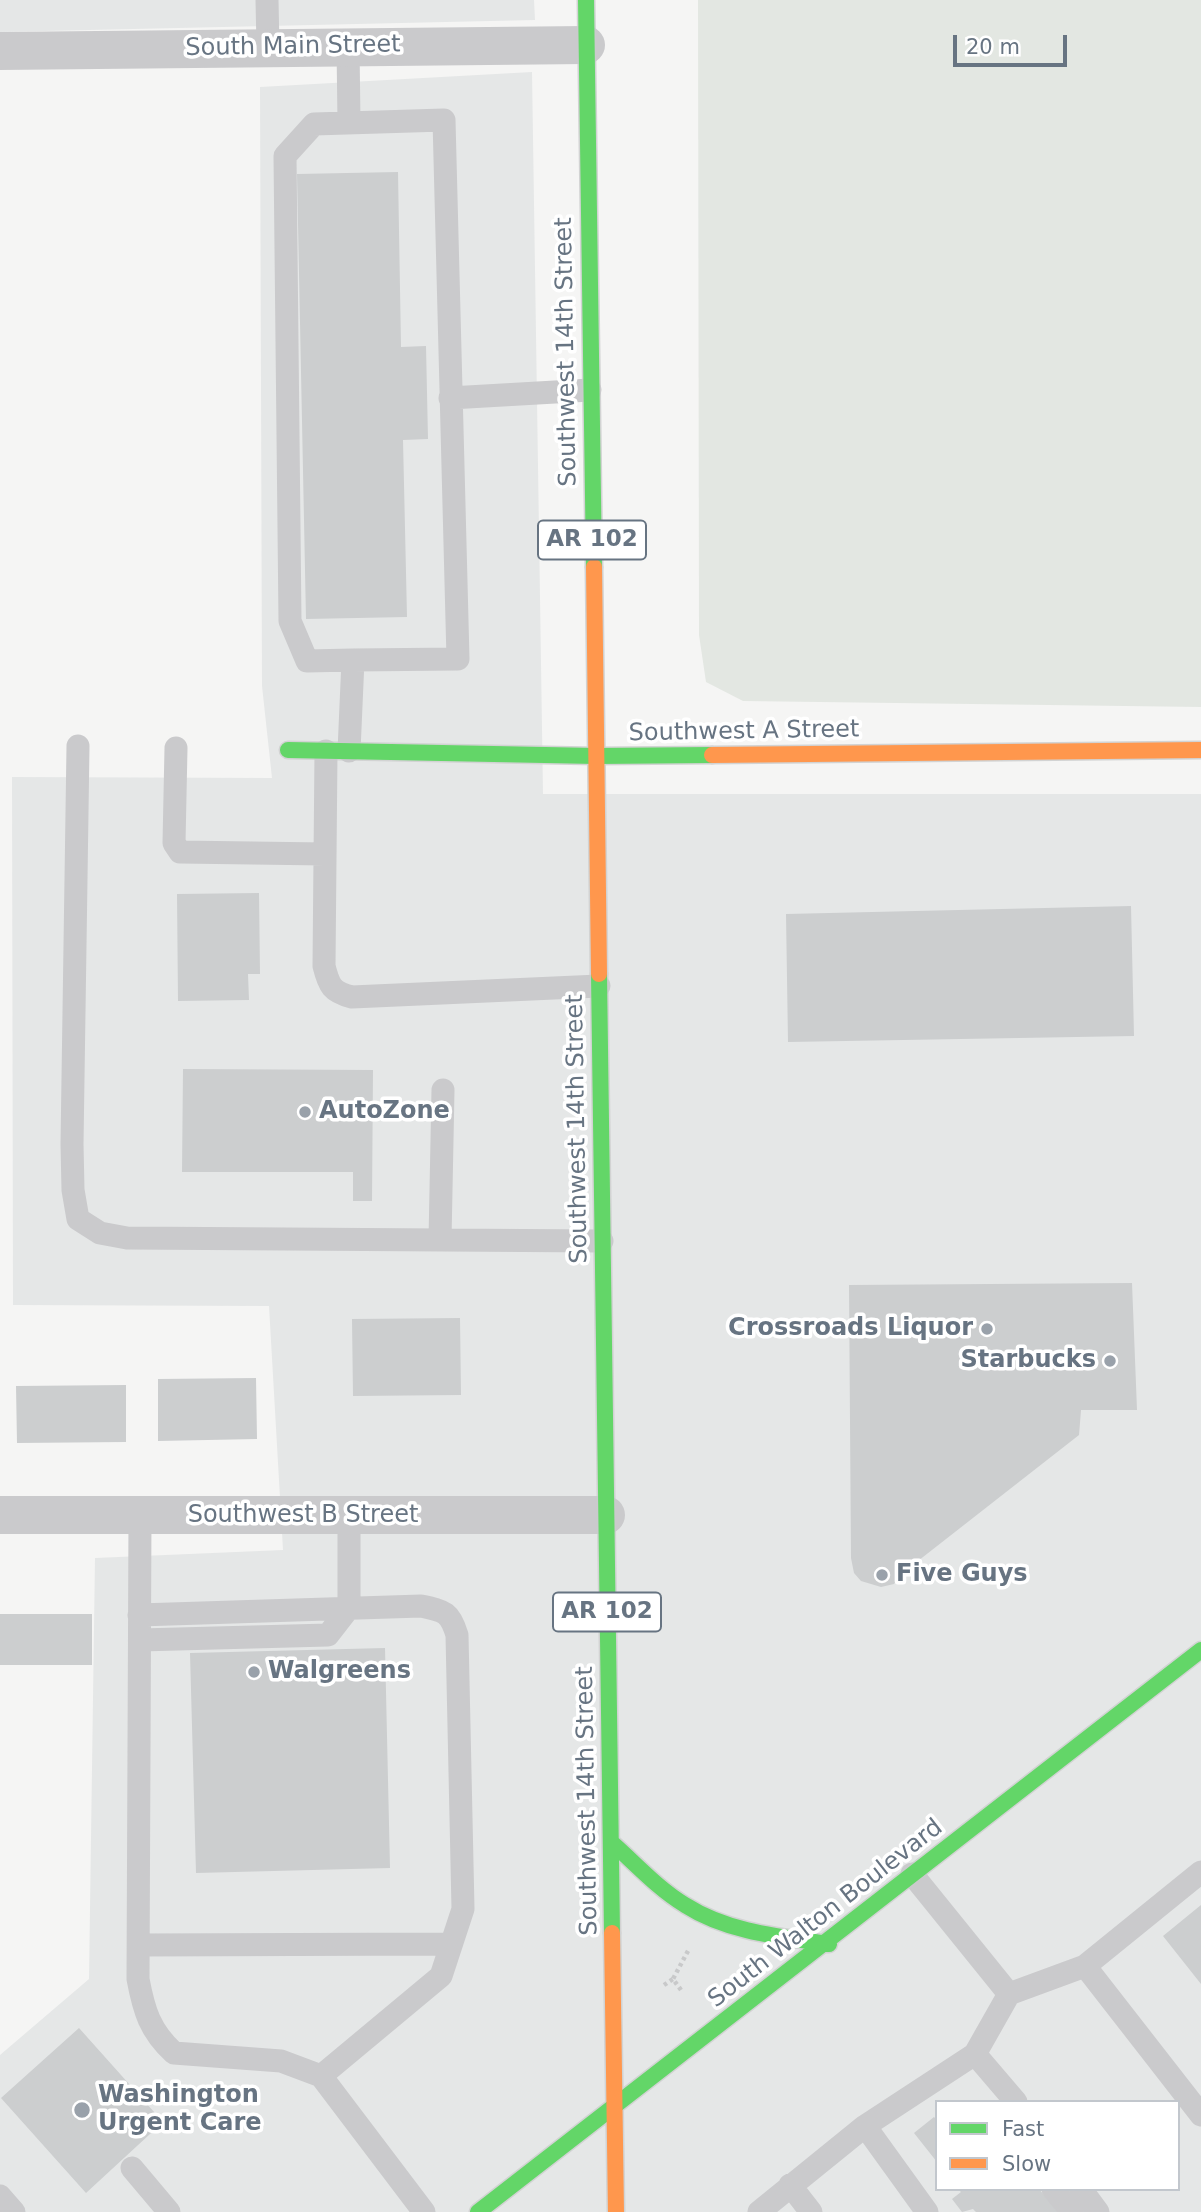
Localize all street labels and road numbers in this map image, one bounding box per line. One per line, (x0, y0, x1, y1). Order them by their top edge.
street label: South Main Street (185, 31, 401, 63)
street label: Southwest 14th Street (550, 217, 584, 487)
road number: AR 102 (538, 520, 646, 560)
street label: Southwest A Street (628, 716, 860, 748)
street label: Southwest 14th Street (561, 994, 595, 1264)
street label: Southwest B Street (188, 1502, 418, 1530)
road number: AR 102 (553, 1592, 661, 1632)
street label: Southwest 14th Street (571, 1666, 605, 1936)
street label: South Walton Boulevard (703, 1814, 949, 2014)

